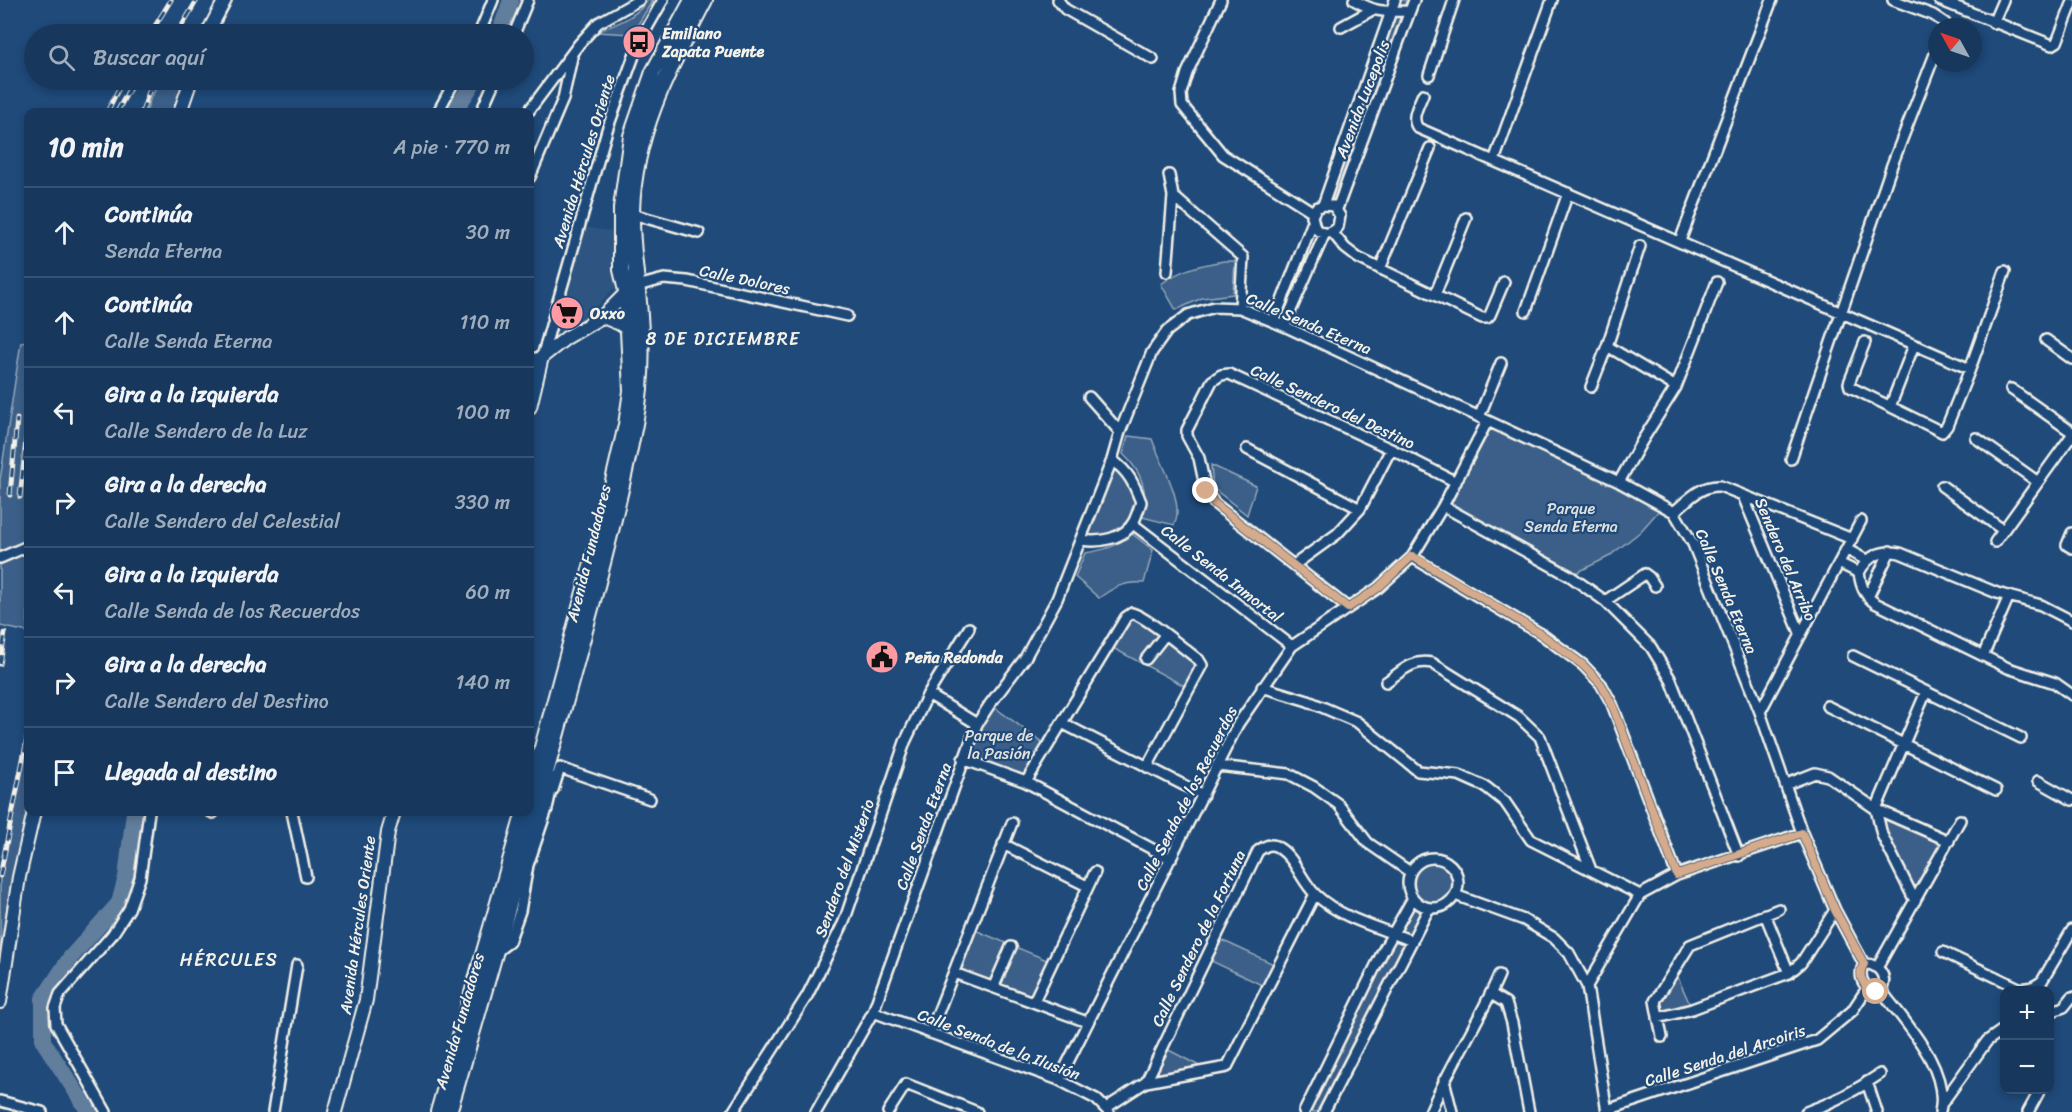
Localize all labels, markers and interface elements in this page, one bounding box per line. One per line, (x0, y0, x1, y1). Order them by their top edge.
north arrow (1928, 18, 1982, 72)
place label: Emiliano Zapata Puente (661, 19, 765, 66)
search box (24, 24, 534, 90)
bus stop icon: Emiliano Zapata Puente (621, 24, 657, 60)
street label: Avenida Lucepolis (1326, 35, 1399, 164)
text: Buscar aquí (93, 38, 205, 77)
icon: search (45, 41, 78, 74)
street label: Avenida Hércules Oriente (543, 71, 624, 253)
text: 10 min (48, 124, 124, 170)
text: A pie · 770 m (394, 130, 510, 165)
text: Continúa (105, 195, 192, 234)
text: 30 m (466, 215, 510, 250)
icon: ahead (48, 216, 81, 249)
text: Senda Eterna (105, 234, 222, 269)
street label: Calle Dolores (697, 256, 793, 303)
street label: Calle Senda Eterna (1242, 284, 1376, 363)
text: Continúa (105, 285, 192, 324)
supermarket icon: Oxxo (549, 295, 585, 331)
place label: Oxxo (589, 299, 626, 328)
text: 110 m (460, 305, 510, 340)
icon: ahead (48, 306, 81, 339)
district label: 8 DE DICIEMBRE (645, 323, 801, 355)
text: Calle Senda Eterna (105, 324, 272, 359)
street label: Calle Sendero del Destino (1246, 356, 1420, 457)
text: Gira a la izquierda (105, 375, 278, 414)
text: 100 m (456, 395, 510, 430)
icon: left (48, 396, 81, 429)
text: Calle Sendero de la Luz (105, 414, 308, 449)
text: Gira a la derecha (105, 465, 266, 504)
route end (1192, 477, 1218, 503)
street label: Avenida Fundadores (557, 481, 620, 626)
text: 330 m (455, 485, 510, 520)
icon: right (48, 486, 81, 519)
street label: Sendero del Arribo (1746, 493, 1825, 626)
park label: Parque Senda Eterna (1524, 494, 1618, 541)
text: Calle Sendero del Celestial (105, 504, 340, 539)
street label: Calle Senda Inmortal (1154, 516, 1289, 631)
street label: Calle Senda Eterna (1687, 524, 1766, 658)
text: Gira a la izquierda (105, 555, 278, 594)
text: 60 m (465, 575, 510, 610)
icon: left (48, 576, 81, 609)
text: Calle Senda de los Recuerdos (105, 594, 360, 629)
public building icon: Peña Redonda (864, 639, 900, 675)
place label: Peña Redonda (905, 643, 1004, 672)
text: Gira a la derecha (105, 645, 266, 684)
text: 140 m (456, 665, 510, 700)
icon: right (48, 666, 81, 699)
text: Calle Sendero del Destino (105, 684, 329, 719)
street label: Calle Senda de los Recuerdos (1127, 700, 1246, 896)
park label: Parque de la Pasión (964, 721, 1034, 768)
text: Llegada al destino (105, 753, 277, 792)
icon: arrive (48, 756, 81, 789)
street label: Calle Senda Eterna (887, 758, 960, 894)
street label: Sendero del Misterio (806, 795, 883, 941)
street label: Avenida Hércules Oriente (330, 834, 384, 1017)
street label: Calle Sendero de la Fortuna (1143, 845, 1254, 1032)
district label: HÉRCULES (180, 944, 278, 976)
street label: Avenida Fundadores (426, 949, 493, 1094)
route start (1862, 978, 1888, 1004)
map controls (2000, 986, 2054, 1094)
button: + (2000, 986, 2054, 1040)
street label: Calle Senda de la Ilusión (913, 1000, 1085, 1089)
street label: Calle Senda del Arcoiris (1641, 1016, 1810, 1095)
button: − (2000, 1040, 2054, 1094)

